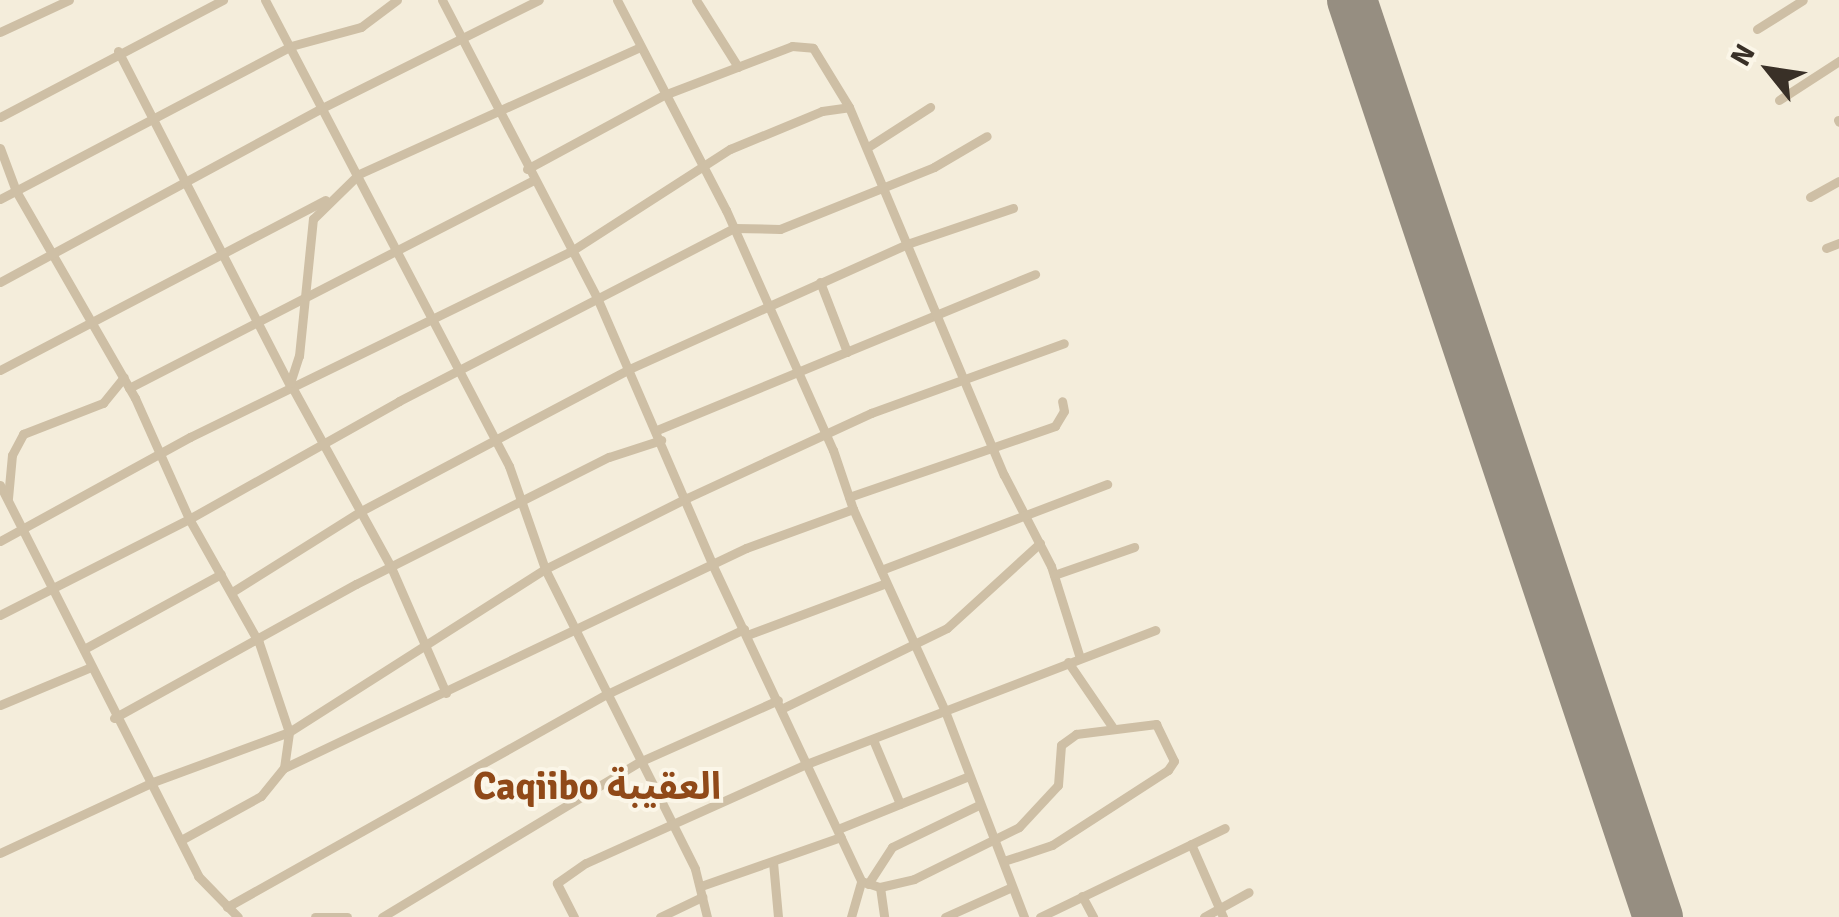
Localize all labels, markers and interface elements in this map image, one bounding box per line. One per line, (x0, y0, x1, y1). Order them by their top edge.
north arrow (1719, 20, 1819, 120)
text: N (1723, 38, 1763, 72)
district label: Caqiibo العقيبة (473, 764, 721, 810)

